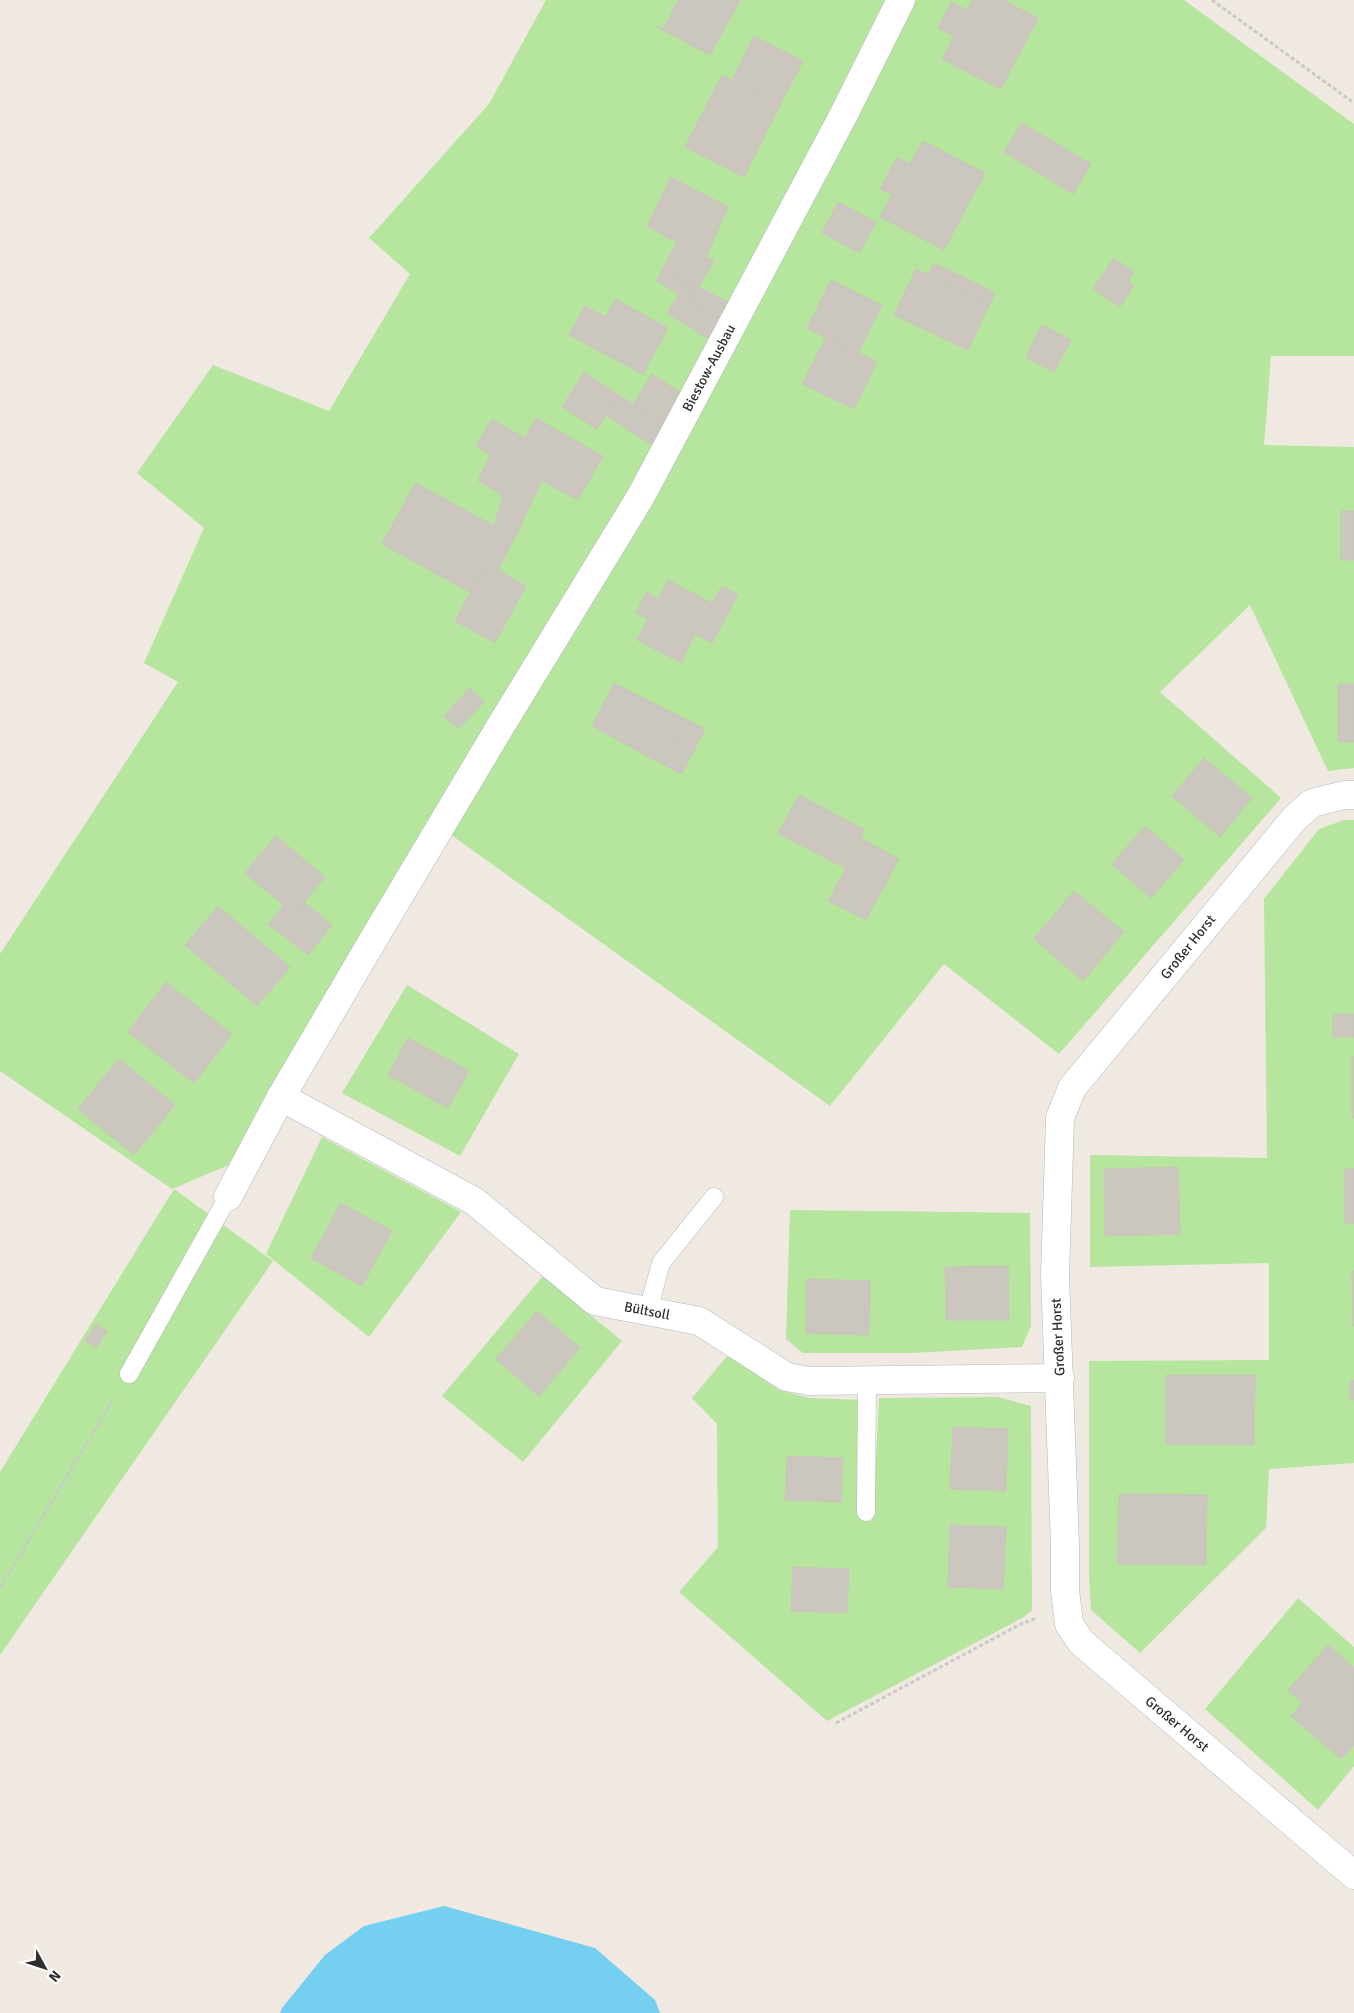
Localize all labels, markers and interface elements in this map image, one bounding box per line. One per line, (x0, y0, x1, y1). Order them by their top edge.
street label: Biestow-Ausbau (679, 321, 739, 415)
street label: Großer Horst (1157, 911, 1219, 983)
street label: Bültsoll (623, 1298, 671, 1324)
street label: Großer Horst (1047, 1298, 1069, 1376)
street label: Großer Horst (1142, 1692, 1212, 1756)
north arrow (20, 1943, 70, 1993)
text: N (45, 1967, 64, 1985)

